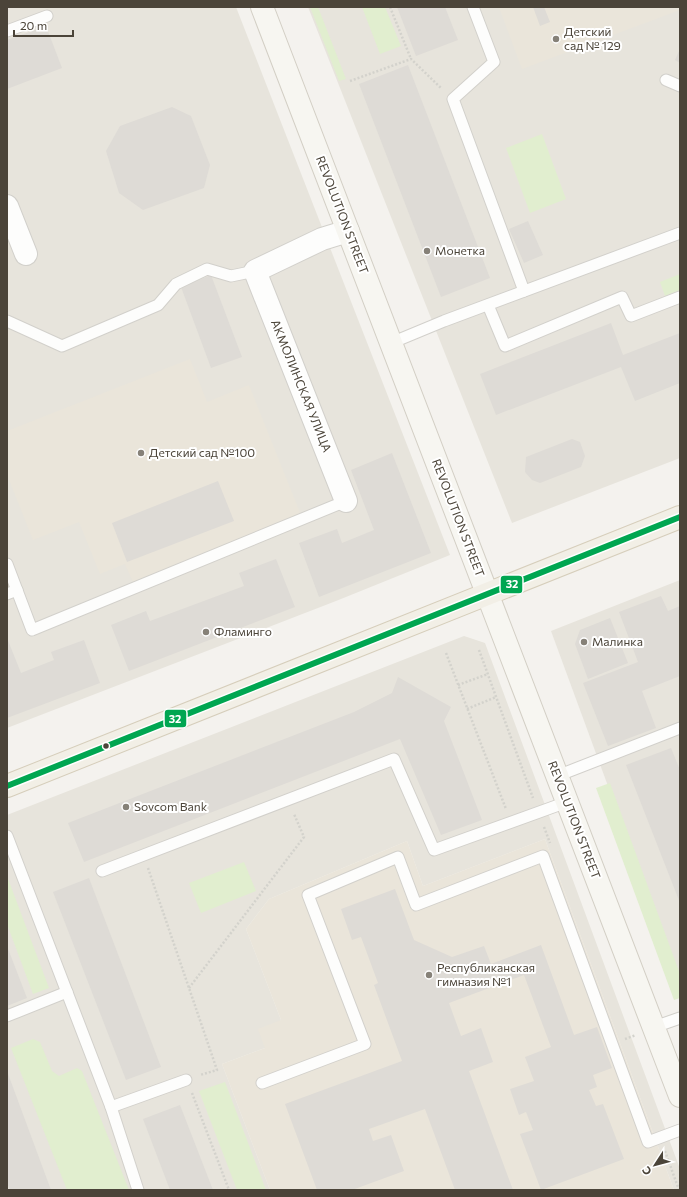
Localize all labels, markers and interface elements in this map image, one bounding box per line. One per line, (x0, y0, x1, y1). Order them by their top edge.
scale bar (14, 12, 73, 38)
text: 20 m (20, 18, 47, 32)
place label: Детский сад № 129 (564, 24, 621, 52)
marker: Детский сад № 129 (551, 34, 561, 44)
street label: REVOLUTION STREET (314, 154, 372, 276)
place label: Монетка (435, 243, 485, 257)
marker: Монетка (422, 246, 432, 256)
street label: АКМОЛИНСКАЯ УЛИЦА (269, 317, 335, 454)
place label: Детский сад №100 (149, 445, 255, 459)
marker: Детский сад №100 (136, 448, 146, 458)
street label: REVOLUTION STREET (430, 457, 488, 579)
line badge: 32 (500, 575, 523, 594)
text: 32 (506, 577, 518, 590)
place label: Фламинго (214, 624, 272, 638)
marker: Фламинго (201, 627, 211, 637)
place label: Малинка (592, 634, 643, 648)
marker: Малинка (579, 637, 589, 647)
line badge: 32 (164, 709, 187, 728)
text: 32 (169, 712, 181, 725)
unlabelled marker (101, 741, 111, 751)
street label: REVOLUTION STREET (546, 759, 604, 881)
place label: Sovcom Bank (134, 799, 208, 813)
marker: Sovcom Bank (121, 802, 131, 812)
place label: Республиканская гимназия №1 (437, 960, 535, 988)
marker: Республиканская гимназия №1 (424, 970, 434, 980)
north arrow (635, 1145, 675, 1185)
text: С (639, 1164, 654, 1178)

